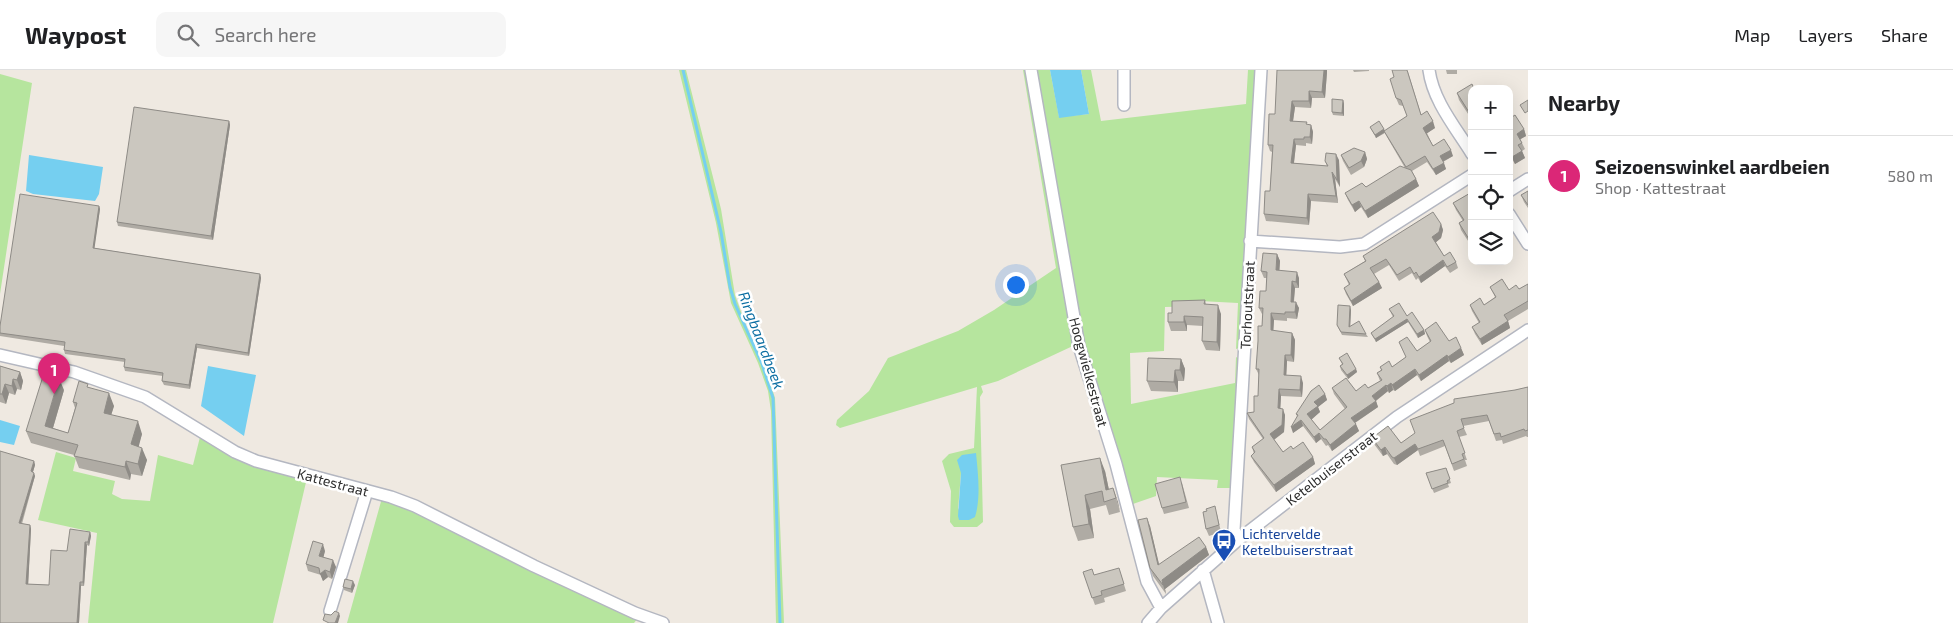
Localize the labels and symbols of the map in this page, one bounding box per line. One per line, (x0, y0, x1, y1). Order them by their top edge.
street label: Torhoutstraat (1236, 260, 1258, 350)
your location (1003, 272, 1029, 298)
water label: Ringbaardbeek (735, 289, 789, 391)
street label: Hoogwielkestraat (1066, 315, 1112, 429)
pin: 1 (38, 353, 70, 394)
street label: Ketelbuiserstraat (1282, 427, 1380, 509)
street label: Kattestraat (296, 464, 370, 500)
place label: Lichtervelde Ketelbuiserstraat (1242, 525, 1353, 558)
bus stop icon: Lichtervelde Ketelbuiserstraat (1211, 528, 1237, 562)

